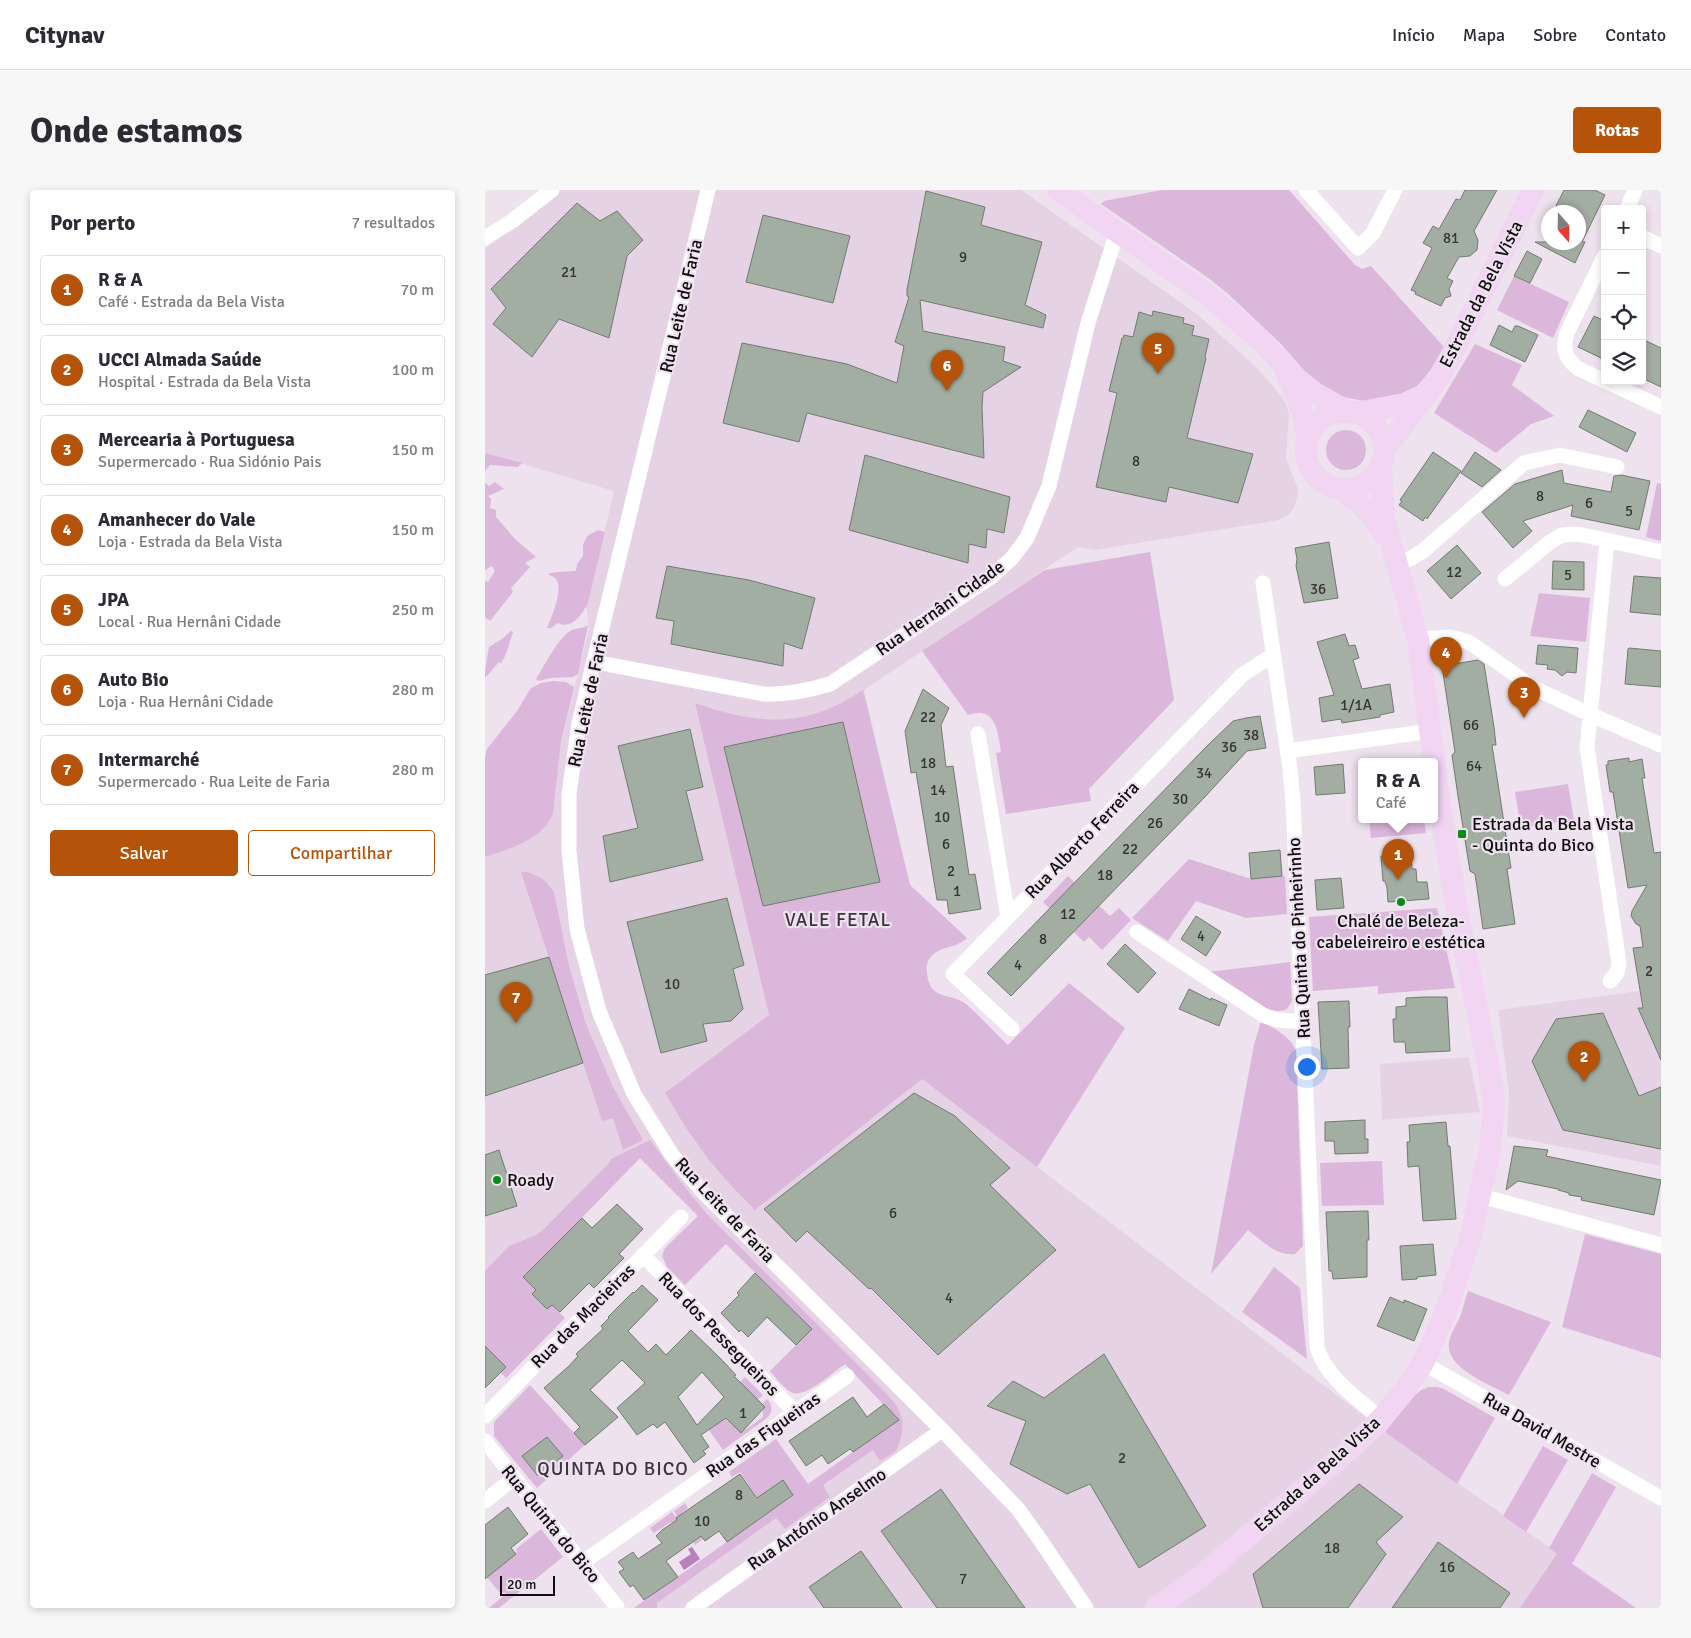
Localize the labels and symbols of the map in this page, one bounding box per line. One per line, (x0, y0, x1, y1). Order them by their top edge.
north arrow (1541, 205, 1586, 250)
street label: Estrada da Bela Vista (1434, 217, 1528, 371)
house number: 81 (1443, 229, 1459, 247)
street label: Rua Leite de Faria (655, 237, 707, 375)
house number: 9 (959, 248, 967, 266)
house number: 21 (561, 263, 577, 281)
pin: 5 (1142, 333, 1174, 374)
pin: 6 (931, 350, 963, 391)
house number: 8 (1132, 452, 1140, 470)
house number: 8 (1536, 487, 1544, 505)
house number: 6 (1585, 494, 1593, 512)
house number: 5 (1625, 502, 1633, 520)
street label: Rua Hernâni Cidade (872, 556, 1008, 660)
house number: 12 (1446, 563, 1462, 581)
house number: 5 (1564, 566, 1572, 584)
house number: 36 (1310, 580, 1326, 598)
street label: Rua Leite de Faria (563, 631, 613, 769)
pin: 4 (1430, 637, 1462, 678)
pin: 3 (1508, 677, 1540, 718)
house number: 1/1A (1340, 696, 1372, 714)
house number: 22 (920, 708, 936, 726)
house number: 66 (1463, 716, 1479, 734)
house number: 38 (1243, 726, 1259, 744)
house number: 36 (1221, 738, 1237, 756)
house number: 18 (920, 754, 936, 772)
house number: 64 (1466, 757, 1482, 775)
house number: 34 (1196, 764, 1212, 782)
street label: Rua Alberto Ferreira (1020, 777, 1144, 903)
house number: 14 (930, 781, 946, 799)
house number: 30 (1172, 790, 1188, 808)
house number: 10 (934, 808, 950, 826)
place label: Estrada da Bela Vista - Quinta do Bico (1472, 813, 1634, 856)
house number: 26 (1147, 814, 1163, 832)
marker: Estrada da Bela Vista - Quinta do Bico (1456, 828, 1468, 840)
house number: 6 (942, 835, 950, 853)
street label: Rua Quinta do Pinheirinho (1283, 837, 1315, 1039)
pin: 1 (1382, 839, 1414, 880)
house number: 22 (1122, 840, 1138, 858)
house number: 2 (947, 862, 955, 880)
house number: 18 (1097, 866, 1113, 884)
house number: 1 (953, 882, 961, 900)
marker: Chalé de Beleza- cabeleireiro e estética (1395, 896, 1407, 908)
house number: 12 (1060, 905, 1076, 923)
district label: VALE FETAL (785, 908, 891, 932)
place label: Chalé de Beleza- cabeleireiro e estética (1317, 910, 1485, 953)
house number: 4 (1197, 927, 1205, 945)
house number: 8 (1039, 930, 1047, 948)
house number: 4 (1014, 956, 1022, 974)
house number: 2 (1645, 962, 1653, 980)
house number: 10 (664, 975, 680, 993)
pin: 7 (500, 982, 532, 1023)
pin: 2 (1568, 1041, 1600, 1082)
your location (1294, 1054, 1320, 1080)
street label: Rua Leite de Faria (670, 1153, 780, 1267)
place label: Roady (507, 1169, 555, 1191)
marker: Roady (491, 1174, 503, 1186)
house number: 6 (889, 1204, 897, 1222)
street label: Rua das Macieiras (526, 1259, 640, 1373)
street label: Rua dos Pessegueiros (654, 1267, 784, 1401)
house number: 4 (945, 1289, 953, 1307)
street label: Rua das Figueiras (701, 1387, 825, 1483)
street label: Rua David Mestre (1479, 1387, 1605, 1473)
house number: 1 (739, 1404, 747, 1422)
street label: Estrada da Bela Vista (1249, 1412, 1385, 1536)
house number: 2 (1118, 1449, 1126, 1467)
district label: QUINTA DO BICO (537, 1457, 689, 1481)
street label: Rua Quinta do Bico (497, 1461, 605, 1587)
street label: Rua António Anselmo (743, 1463, 891, 1575)
house number: 8 (735, 1486, 743, 1504)
house number: 10 (694, 1512, 710, 1530)
house number: 18 (1324, 1539, 1340, 1557)
house number: 16 (1439, 1558, 1455, 1576)
house number: 7 (959, 1570, 967, 1588)
scale bar (500, 1573, 555, 1596)

